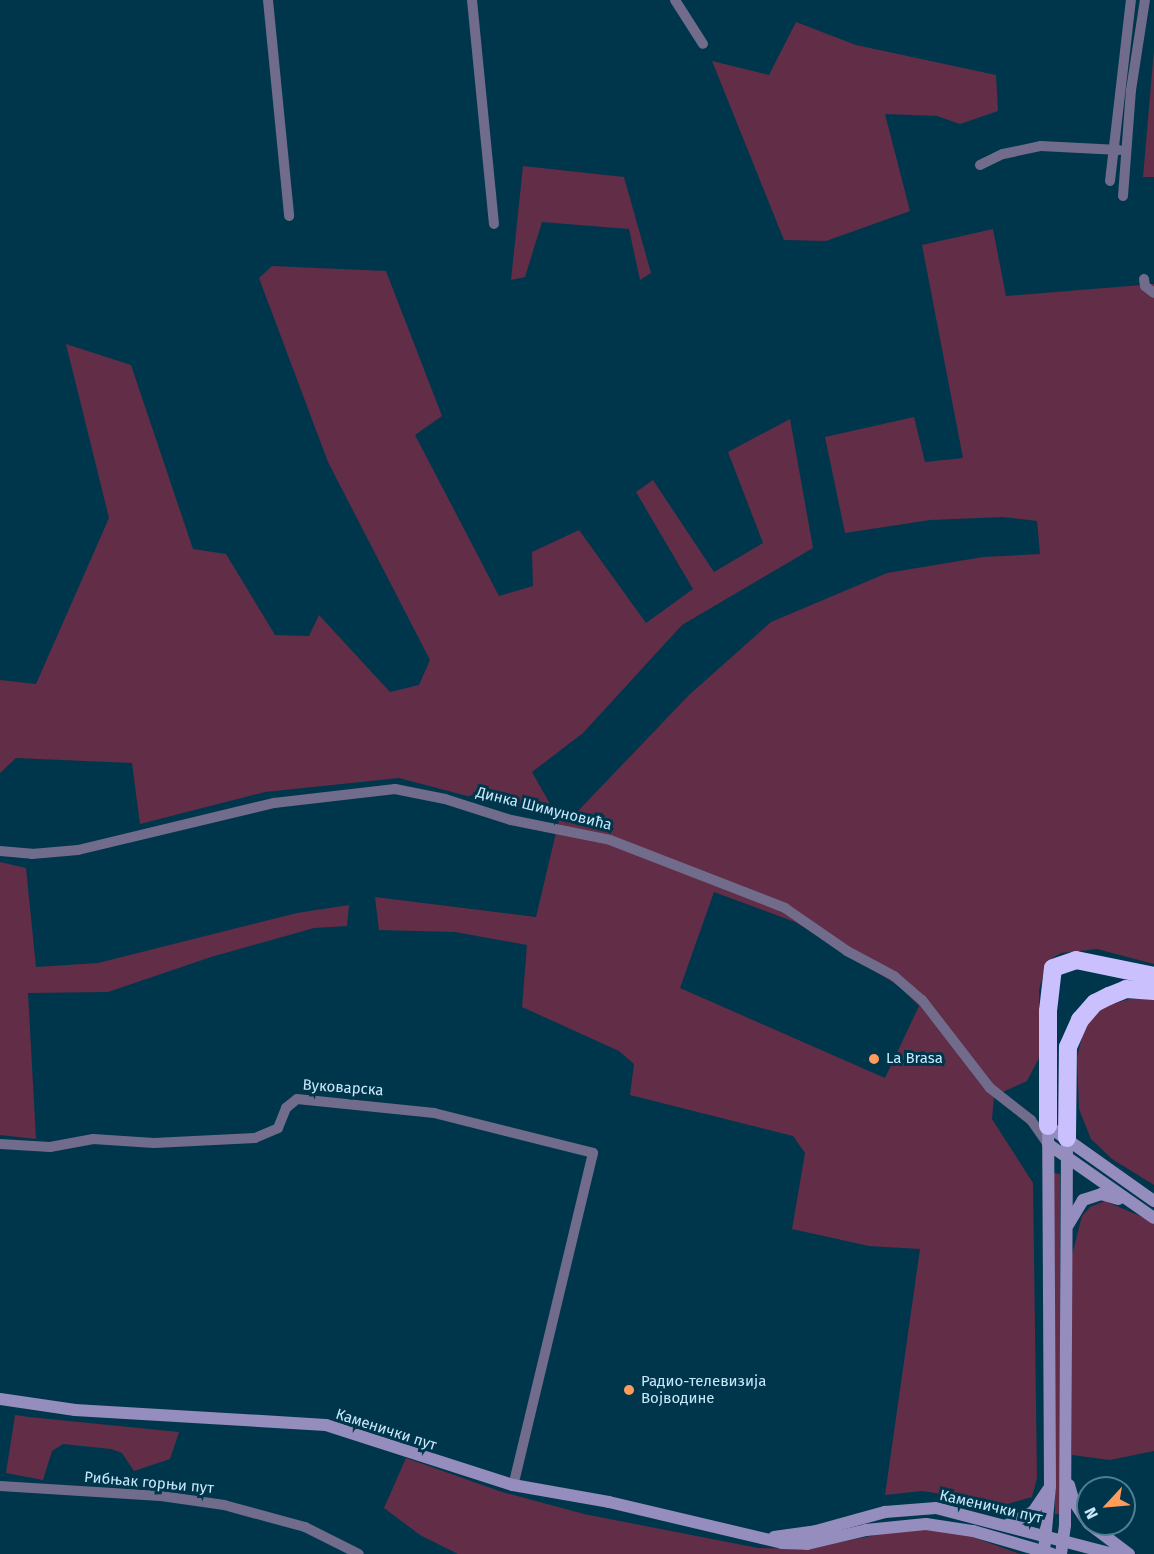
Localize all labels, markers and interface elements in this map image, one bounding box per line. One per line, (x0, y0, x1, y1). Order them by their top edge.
street label: Динка Шимуновића (474, 783, 614, 835)
place label: La Brasa (886, 1050, 943, 1068)
marker: La Brasa (867, 1052, 881, 1066)
street label: Вуковарска (302, 1076, 384, 1100)
place label: Радио-телевизија Војводине (641, 1372, 766, 1407)
marker: Радио-телевизија Војводине (622, 1383, 636, 1397)
street label: Каменички пут (333, 1405, 439, 1455)
street label: Рибњак горњи пут (83, 1468, 215, 1498)
north arrow (1076, 1476, 1136, 1536)
street label: Каменички пут (938, 1486, 1044, 1528)
text: N (1080, 1504, 1102, 1522)

